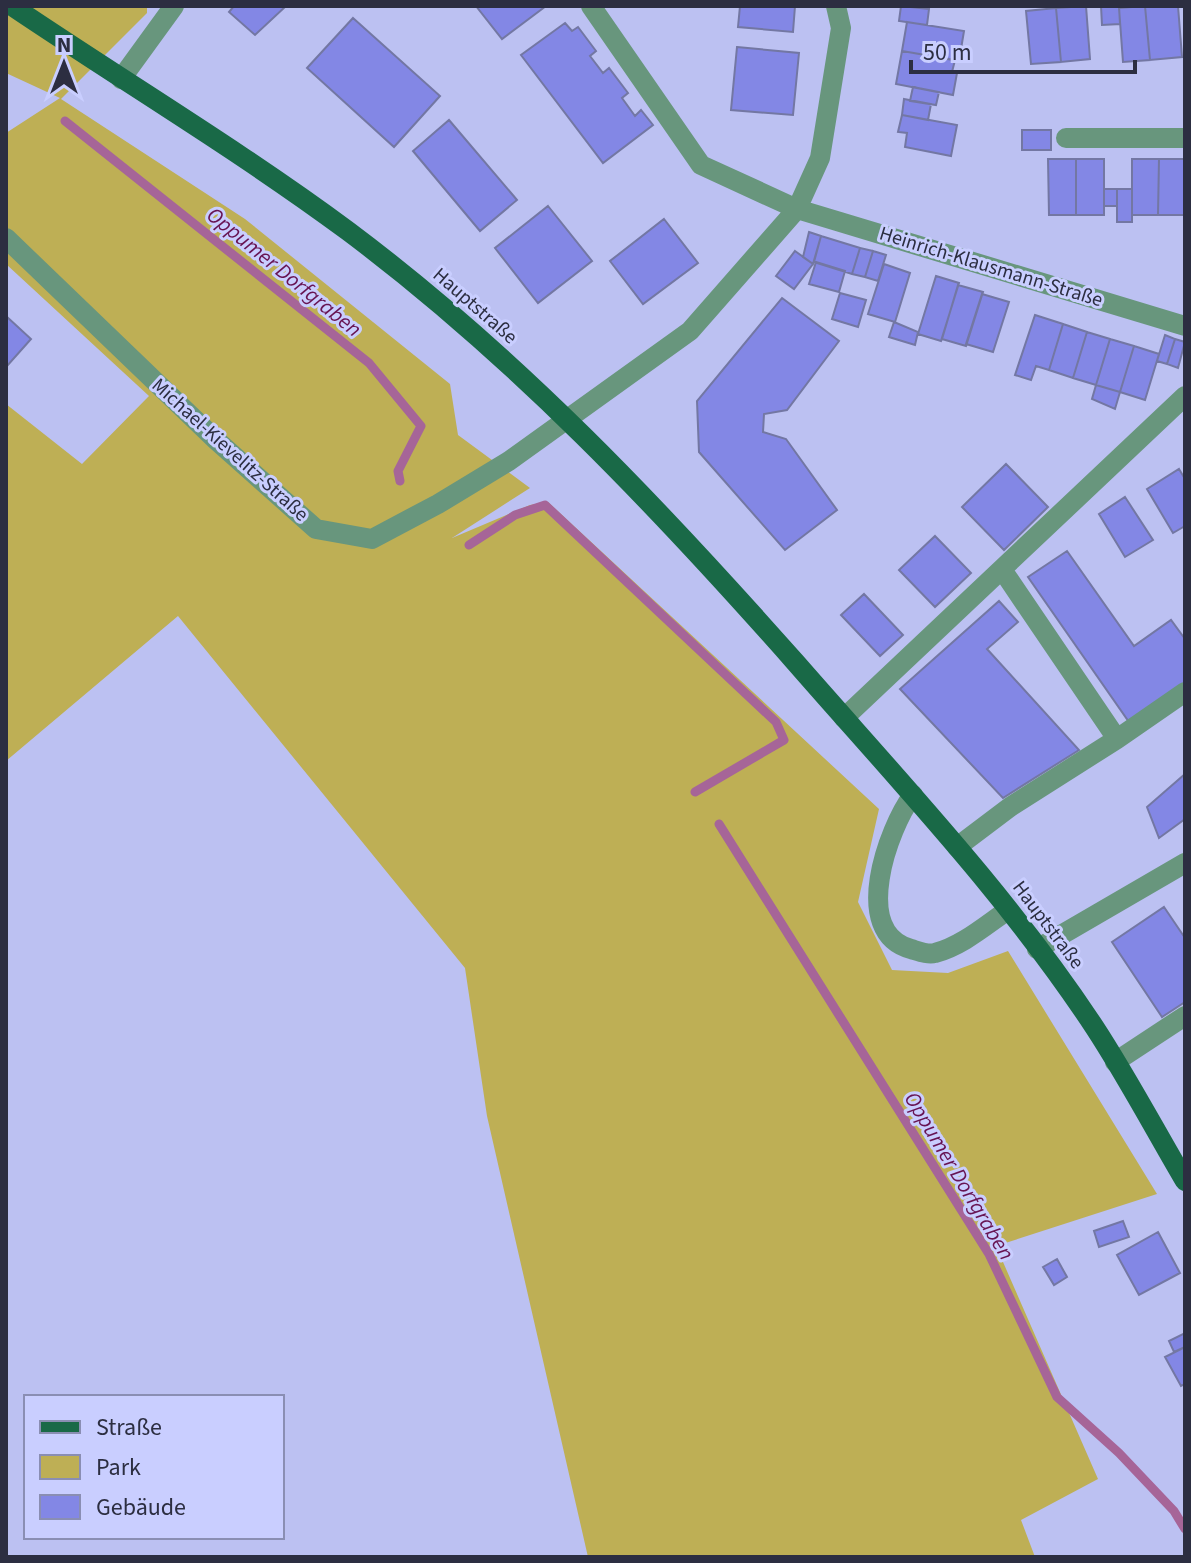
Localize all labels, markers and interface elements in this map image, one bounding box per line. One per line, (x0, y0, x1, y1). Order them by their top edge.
north arrow (24, 24, 104, 104)
scale bar (911, 24, 1135, 74)
text: N (57, 29, 71, 61)
text: 50 m (923, 35, 972, 70)
water label: Oppumer Dorfgraben (199, 199, 369, 345)
street label: Heinrich-Klausmann-Straße (876, 220, 1106, 314)
street label: Hauptstraße (427, 261, 524, 351)
street label: Michael-Kievelitz-Straße (145, 372, 315, 528)
street label: Hauptstraße (1006, 875, 1091, 975)
water label: Oppumer Dorfgraben (896, 1086, 1022, 1266)
legend (24, 1395, 284, 1539)
text: Straße (96, 1410, 162, 1445)
text: Park (96, 1450, 141, 1485)
text: Gebäude (96, 1490, 186, 1525)

